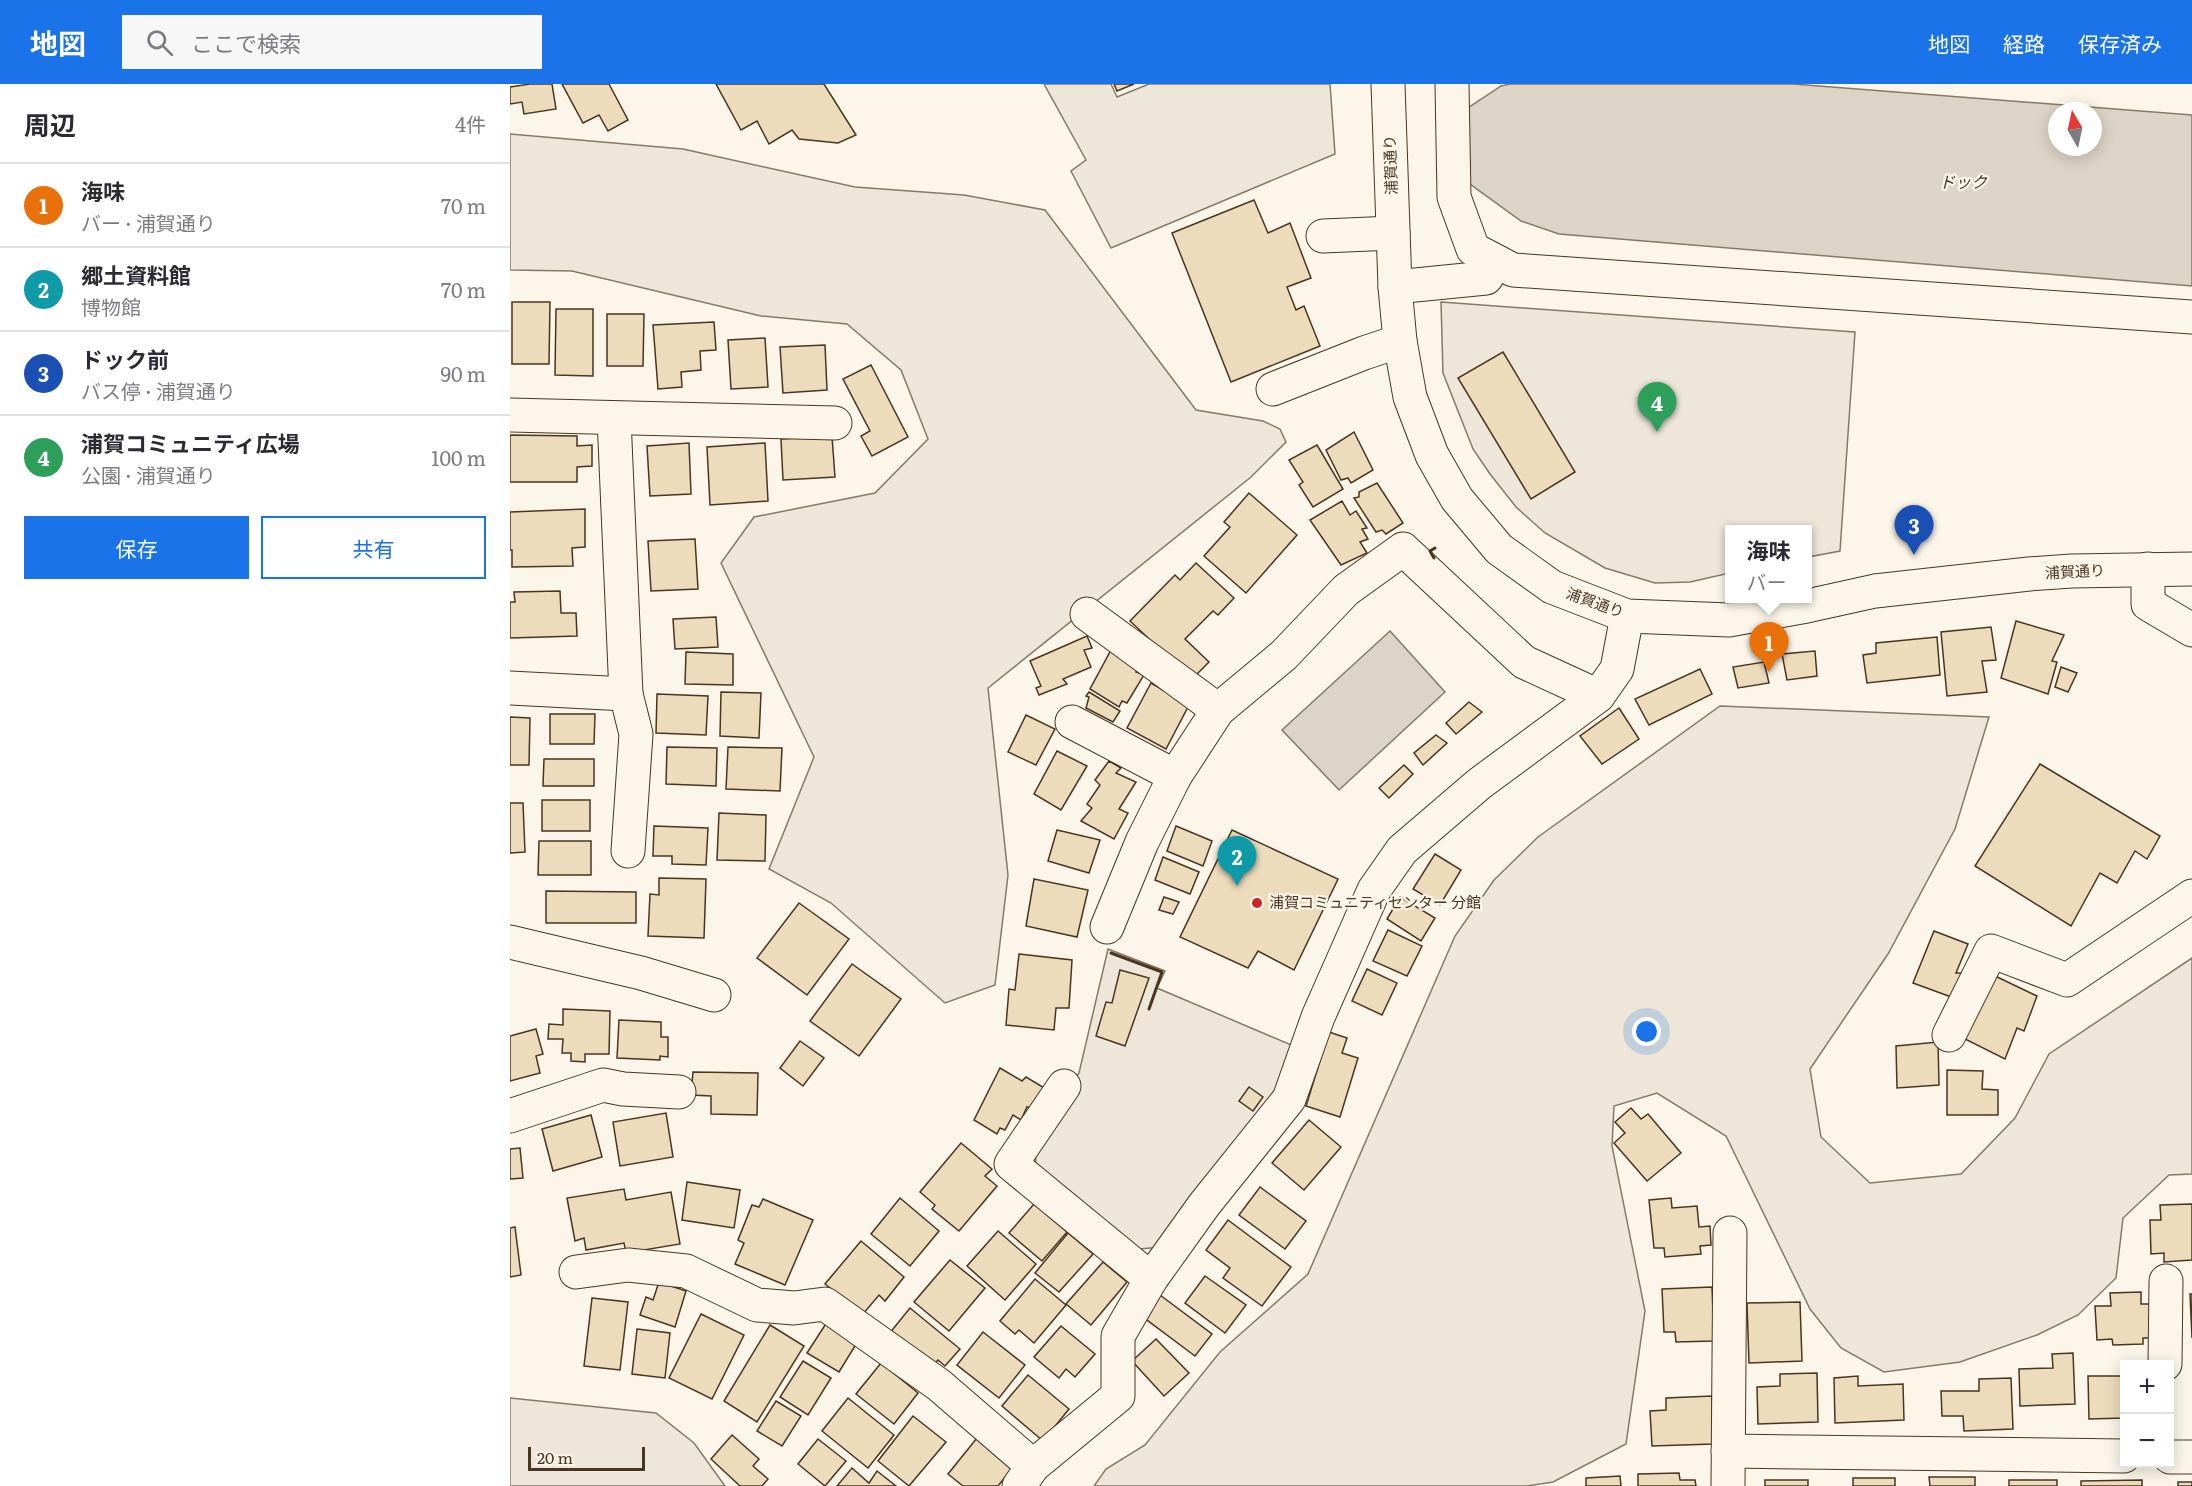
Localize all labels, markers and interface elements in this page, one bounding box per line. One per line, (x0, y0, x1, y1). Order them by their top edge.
search box (122, 15, 542, 69)
text: 地図 (30, 21, 86, 63)
icon: search (143, 26, 176, 59)
text: ここで検索 (191, 26, 301, 59)
text: 地図 (1928, 27, 1970, 58)
text: 経路 (2003, 27, 2045, 58)
text: 保存済み (2078, 27, 2162, 58)
north arrow (2048, 102, 2102, 156)
text: 周辺 (24, 104, 76, 143)
text: 4件 (455, 108, 486, 138)
street label: 浦賀通り (1377, 135, 1402, 195)
water label: ドック (1939, 169, 1988, 193)
text: 海味 (81, 174, 125, 207)
text: 1 (39, 190, 48, 220)
text: 70 m (441, 190, 486, 220)
text: バー · 浦賀通り (81, 207, 216, 237)
text: 郷土資料館 (81, 258, 191, 291)
text: 2 (38, 274, 49, 304)
text: 70 m (441, 274, 486, 304)
text: 博物館 (81, 291, 141, 321)
text: ドック前 (81, 342, 169, 375)
text: 3 (38, 358, 49, 388)
text: 90 m (441, 358, 486, 388)
text: バス停 · 浦賀通り (81, 375, 236, 405)
pin: 4 (1638, 382, 1676, 432)
text: 浦賀コミュニティ広場 (81, 426, 300, 459)
text: 4 (37, 442, 50, 472)
text: 100 m (431, 442, 486, 472)
text: 公園 · 浦賀通り (81, 459, 216, 489)
pin: 3 (1894, 506, 1934, 555)
button: 保存 (24, 516, 249, 579)
button: 共有 (261, 516, 486, 579)
popup (1725, 525, 1812, 603)
text: 海味 (1746, 533, 1791, 566)
street label: 浦賀通り (2044, 557, 2105, 584)
text: バー (1746, 566, 1786, 596)
street label: 浦賀通り (1563, 581, 1628, 623)
pin: 1 (1750, 622, 1788, 672)
pin: 2 (1218, 836, 1256, 886)
place label: 浦賀コミュニティセンター 分館 (1269, 890, 1481, 913)
marker: 浦賀コミュニティセンター 分館 (1250, 896, 1264, 910)
your location (1632, 1017, 1661, 1046)
map controls (2120, 1360, 2174, 1468)
button: + (2120, 1360, 2174, 1414)
button: − (2120, 1414, 2174, 1468)
scale bar (528, 1444, 645, 1472)
text: 20 m (537, 1445, 573, 1469)

